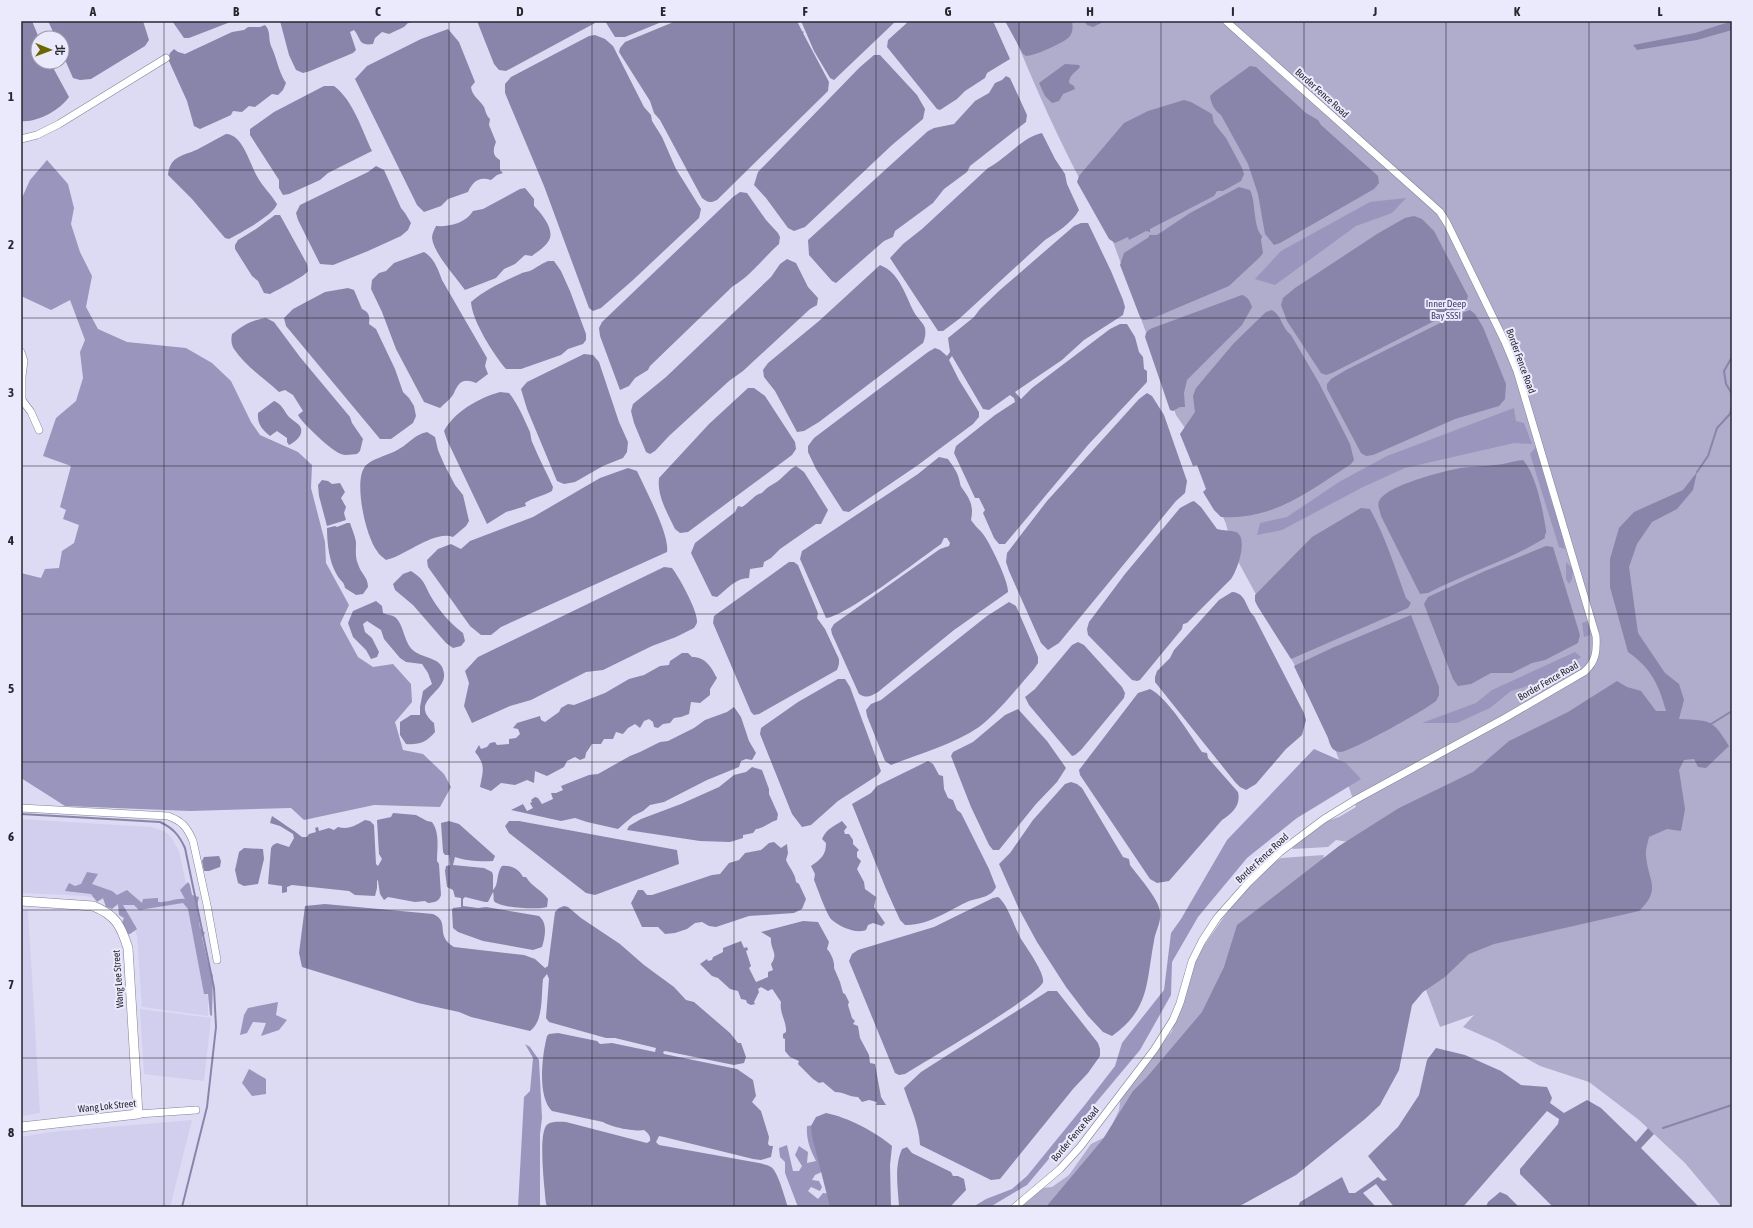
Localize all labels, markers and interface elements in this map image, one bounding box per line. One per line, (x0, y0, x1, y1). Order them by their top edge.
text: A (89, 4, 97, 19)
text: B (233, 4, 240, 19)
text: C (375, 4, 381, 19)
text: D (516, 4, 524, 19)
text: E (660, 4, 666, 19)
text: F (802, 4, 808, 19)
text: G (945, 4, 952, 19)
text: H (1086, 4, 1094, 19)
text: I (1231, 4, 1235, 19)
text: J (1372, 4, 1377, 19)
text: K (1514, 4, 1521, 19)
text: L (1657, 4, 1663, 19)
north arrow (30, 30, 70, 70)
text: 北 (54, 45, 66, 56)
street label: Border Fence Road (1293, 66, 1351, 120)
text: 1 (8, 89, 14, 104)
text: 2 (8, 237, 14, 252)
park label: Inner Deep Bay SSSI (1426, 298, 1466, 321)
street label: Border Fence Road (1504, 327, 1538, 395)
text: 3 (8, 385, 14, 400)
text: 4 (7, 533, 14, 548)
street label: Border Fence Road (1516, 659, 1580, 703)
text: 5 (8, 681, 14, 696)
text: 6 (8, 829, 14, 844)
street label: Border Fence Road (1233, 831, 1291, 885)
street label: Wang Lee Street (110, 949, 126, 1008)
text: 7 (8, 977, 14, 992)
street label: Wang Lok Street (77, 1097, 137, 1115)
street label: Border Fence Road (1049, 1104, 1101, 1164)
text: 8 (8, 1125, 14, 1140)

